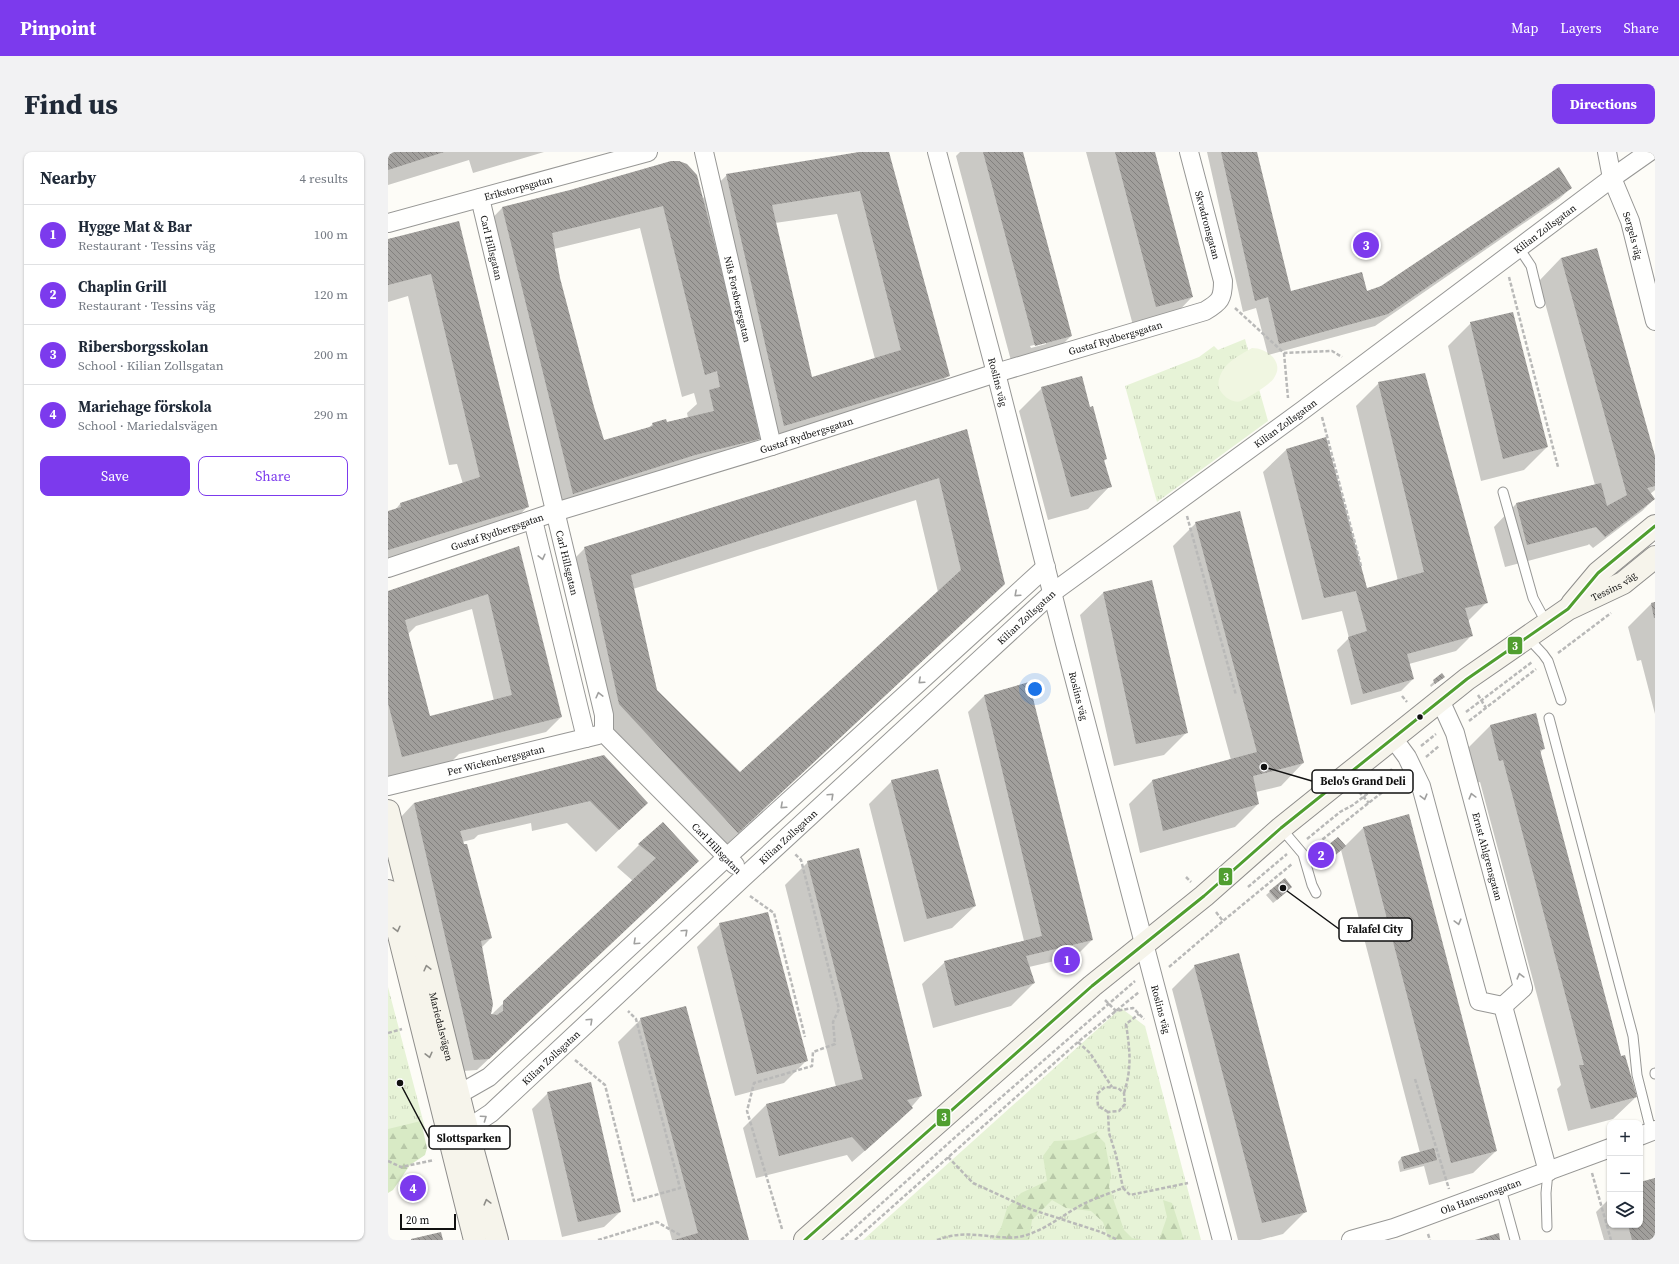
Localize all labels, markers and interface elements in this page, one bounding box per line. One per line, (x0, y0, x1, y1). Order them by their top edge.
text: Pinpoint (20, 15, 96, 41)
text: Map (1511, 18, 1538, 38)
text: Layers (1560, 18, 1602, 38)
text: Share (1624, 18, 1659, 38)
button: Directions (1552, 84, 1655, 124)
text: Find us (24, 85, 118, 123)
text: Nearby (40, 166, 96, 190)
text: 4 results (300, 170, 348, 187)
street label: Erikstorpsgatan (483, 172, 554, 203)
street label: Skvadronsgatan (1192, 189, 1223, 261)
street label: Kilian Zollsgatan (1511, 201, 1579, 257)
street label: Sergels väg (1620, 210, 1645, 261)
street label: Carl Hillsgatan (477, 214, 505, 282)
text: Hygge Mat & Bar (78, 216, 192, 237)
text: 1 (49, 226, 57, 243)
text: 100 m (314, 226, 348, 243)
pin: 3 (1353, 230, 1379, 260)
text: Restaurant · Tessins väg (78, 237, 216, 254)
street label: Nils Forsbergsgatan (721, 255, 754, 344)
text: Chaplin Grill (78, 276, 167, 297)
text: 2 (49, 286, 57, 303)
text: 120 m (314, 286, 348, 303)
text: Restaurant · Tessins väg (78, 297, 216, 314)
street label: Gustaf Rydbergsgatan (1067, 318, 1164, 358)
text: Ribersborgsskolan (78, 336, 208, 357)
text: 3 (49, 346, 57, 363)
text: 200 m (314, 346, 348, 363)
street label: Roslins väg (985, 356, 1010, 408)
text: School · Kilian Zollsgatan (78, 357, 224, 374)
text: Mariehage förskola (78, 396, 212, 417)
street label: Kilian Zollsgatan (1251, 396, 1319, 451)
text: 4 (49, 406, 57, 423)
text: 290 m (314, 406, 348, 423)
street label: Gustaf Rydbergsgatan (758, 414, 855, 456)
text: School · Mariedalsvägen (78, 417, 218, 434)
button: Save (40, 456, 190, 496)
button: Share (198, 456, 348, 496)
street label: Gustaf Rydbergsgatan (449, 510, 545, 554)
street label: Carl Hillsgatan (553, 529, 581, 597)
one-way arrow (537, 554, 546, 561)
street label: Tessins väg (1589, 569, 1639, 604)
street label: Kilian Zollsgatan (994, 587, 1058, 647)
one-way arrow (1014, 589, 1021, 596)
line badge: 3 (1507, 636, 1523, 655)
text: 3 (1512, 639, 1518, 654)
street label: Roslins väg (1066, 670, 1091, 722)
one-way arrow (918, 676, 925, 683)
your location (1025, 679, 1045, 699)
one-way arrow (596, 691, 604, 698)
unlabelled marker (1415, 712, 1425, 722)
street label: Per Wickenbergsgatan (446, 742, 546, 778)
callout: Belo's Grand Deli (1312, 770, 1413, 793)
text: Belo's Grand Deli (1320, 774, 1406, 789)
one-way arrow (826, 793, 834, 801)
one-way arrow (1468, 793, 1477, 800)
one-way arrow (1419, 794, 1427, 800)
one-way arrow (780, 802, 788, 809)
street label: Kilian Zollsgatan (756, 807, 820, 867)
street label: Ernst Ahlgrensgatan (1469, 811, 1505, 902)
street label: Carl Hillsgatan (689, 820, 744, 877)
pin: 2 (1308, 840, 1334, 870)
line badge: 3 (1218, 867, 1233, 886)
text: 3 (1223, 870, 1229, 885)
callout: Falafel City (1339, 918, 1412, 941)
one-way arrow (1453, 919, 1462, 926)
text: Falafel City (1347, 922, 1403, 937)
one-way arrow (393, 925, 401, 932)
one-way arrow (680, 930, 687, 937)
one-way arrow (633, 937, 641, 944)
pin: 1 (1054, 945, 1080, 975)
one-way arrow (423, 965, 432, 972)
one-way arrow (1516, 973, 1524, 979)
street label: Roslins väg (1148, 983, 1173, 1035)
street label: Mariedalsvägen (426, 991, 456, 1062)
one-way arrow (585, 1019, 592, 1026)
street label: Kilian Zollsgatan (519, 1028, 583, 1088)
one-way arrow (424, 1052, 432, 1058)
line badge: 3 (936, 1108, 951, 1127)
text: 3 (941, 1110, 947, 1125)
one-way arrow (479, 1116, 486, 1123)
map controls (1607, 1120, 1643, 1228)
button: + (1607, 1120, 1643, 1156)
callout: Slottsparken (429, 1126, 510, 1149)
text: Slottsparken (437, 1131, 502, 1146)
button: − (1607, 1156, 1643, 1192)
pin: 4 (400, 1173, 426, 1203)
street label: Ola Hanssonsgatan (1439, 1175, 1523, 1217)
button: layers (1607, 1192, 1643, 1228)
one-way arrow (483, 1199, 492, 1206)
scale bar (400, 1212, 456, 1231)
text: 20 m (406, 1213, 429, 1228)

